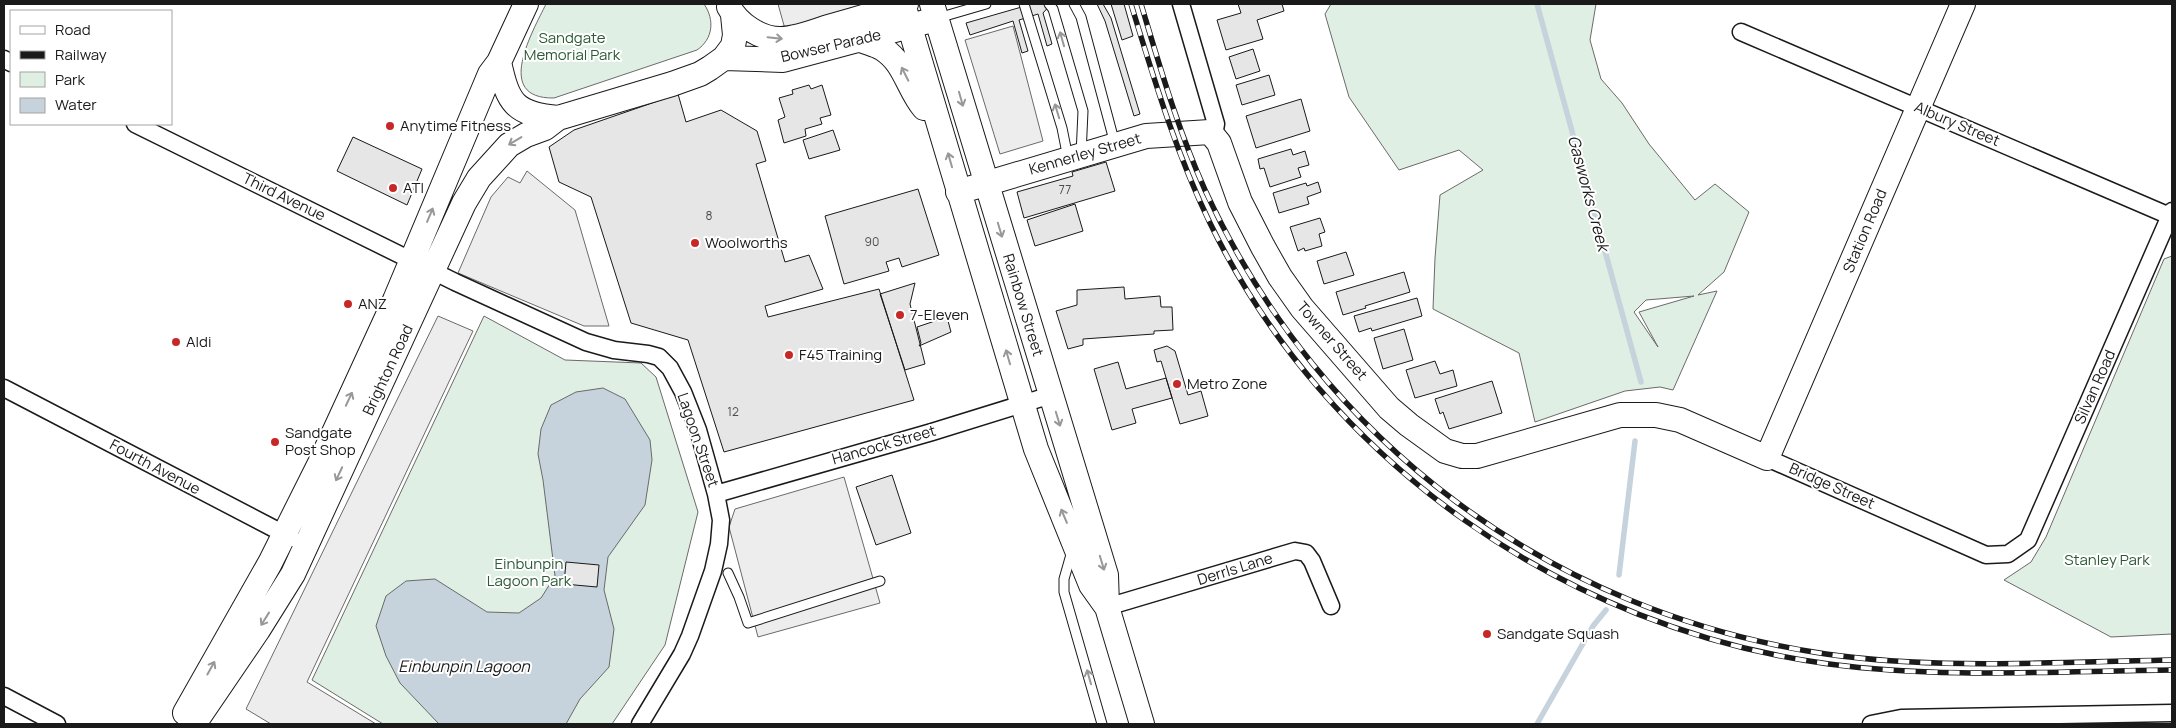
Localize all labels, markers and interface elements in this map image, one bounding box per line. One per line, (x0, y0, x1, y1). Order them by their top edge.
legend (10, 10, 172, 125)
text: Road (55, 19, 91, 40)
street label: Bowser Parade (779, 24, 883, 67)
park label: Sandgate Memorial Park (524, 27, 621, 65)
one-way arrow (1056, 32, 1066, 48)
one-way arrow (767, 33, 783, 43)
text: Railway (55, 44, 107, 65)
one-way arrow (900, 67, 909, 82)
text: Park (55, 69, 85, 90)
one-way arrow (957, 91, 967, 107)
text: Water (55, 94, 97, 115)
street label: Albury Street (1911, 96, 2003, 151)
one-way arrow (1052, 103, 1062, 119)
place label: Anytime Fitness (400, 115, 511, 136)
marker: Anytime Fitness (384, 120, 396, 132)
street label: Kennerley Street (1026, 127, 1143, 180)
water label: Gasworks Creek (1563, 133, 1615, 255)
one-way arrow (509, 137, 523, 147)
one-way arrow (944, 153, 954, 169)
street label: Third Avenue (239, 167, 329, 226)
place label: ATI (403, 177, 424, 198)
house number: 77 (1059, 181, 1071, 198)
marker: ATI (387, 182, 399, 194)
street label: Station Road (1837, 186, 1892, 276)
house number: 8 (706, 207, 713, 224)
one-way arrow (425, 208, 435, 223)
one-way arrow (995, 221, 1005, 237)
place label: Woolworths (705, 232, 788, 253)
house number: 90 (865, 233, 879, 250)
marker: Woolworths (689, 237, 701, 249)
street label: Rainbow Street (998, 251, 1049, 359)
place label: ANZ (358, 293, 387, 314)
street label: Towner Street (1292, 297, 1372, 385)
marker: ANZ (342, 298, 354, 310)
place label: 7-Eleven (910, 304, 969, 325)
marker: 7-Eleven (894, 309, 906, 321)
street label: Brighton Road (357, 321, 418, 419)
place label: Aldi (186, 331, 211, 352)
marker: Aldi (170, 336, 182, 348)
place label: F45 Training (799, 344, 882, 365)
street label: Silvan Road (2069, 346, 2120, 427)
marker: F45 Training (783, 349, 795, 361)
one-way arrow (1003, 350, 1013, 366)
place label: Metro Zone (1187, 373, 1267, 394)
marker: Metro Zone (1171, 378, 1183, 390)
street label: Lagoon Street (672, 390, 724, 490)
one-way arrow (345, 392, 355, 407)
house number: 12 (727, 403, 739, 420)
one-way arrow (1053, 410, 1063, 426)
street label: Hancock Street (829, 420, 938, 469)
place label: Sandgate Post Shop (285, 422, 356, 460)
street label: Fourth Avenue (106, 434, 204, 499)
marker: Sandgate Post Shop (269, 436, 281, 448)
street label: Bridge Street (1786, 457, 1878, 514)
one-way arrow (334, 466, 344, 481)
one-way arrow (1059, 509, 1068, 524)
street label: Derrls Lane (1195, 547, 1275, 590)
park label: Stanley Park (2064, 549, 2150, 570)
park label: Einbunpin Lagoon Park (487, 553, 572, 591)
one-way arrow (1098, 555, 1108, 571)
one-way arrow (260, 611, 270, 625)
place label: Sandgate Squash (1497, 623, 1619, 644)
marker: Sandgate Squash (1481, 628, 1493, 640)
water label: Einbunpin Lagoon (398, 655, 530, 677)
one-way arrow (206, 660, 216, 675)
one-way arrow (1083, 670, 1093, 686)

